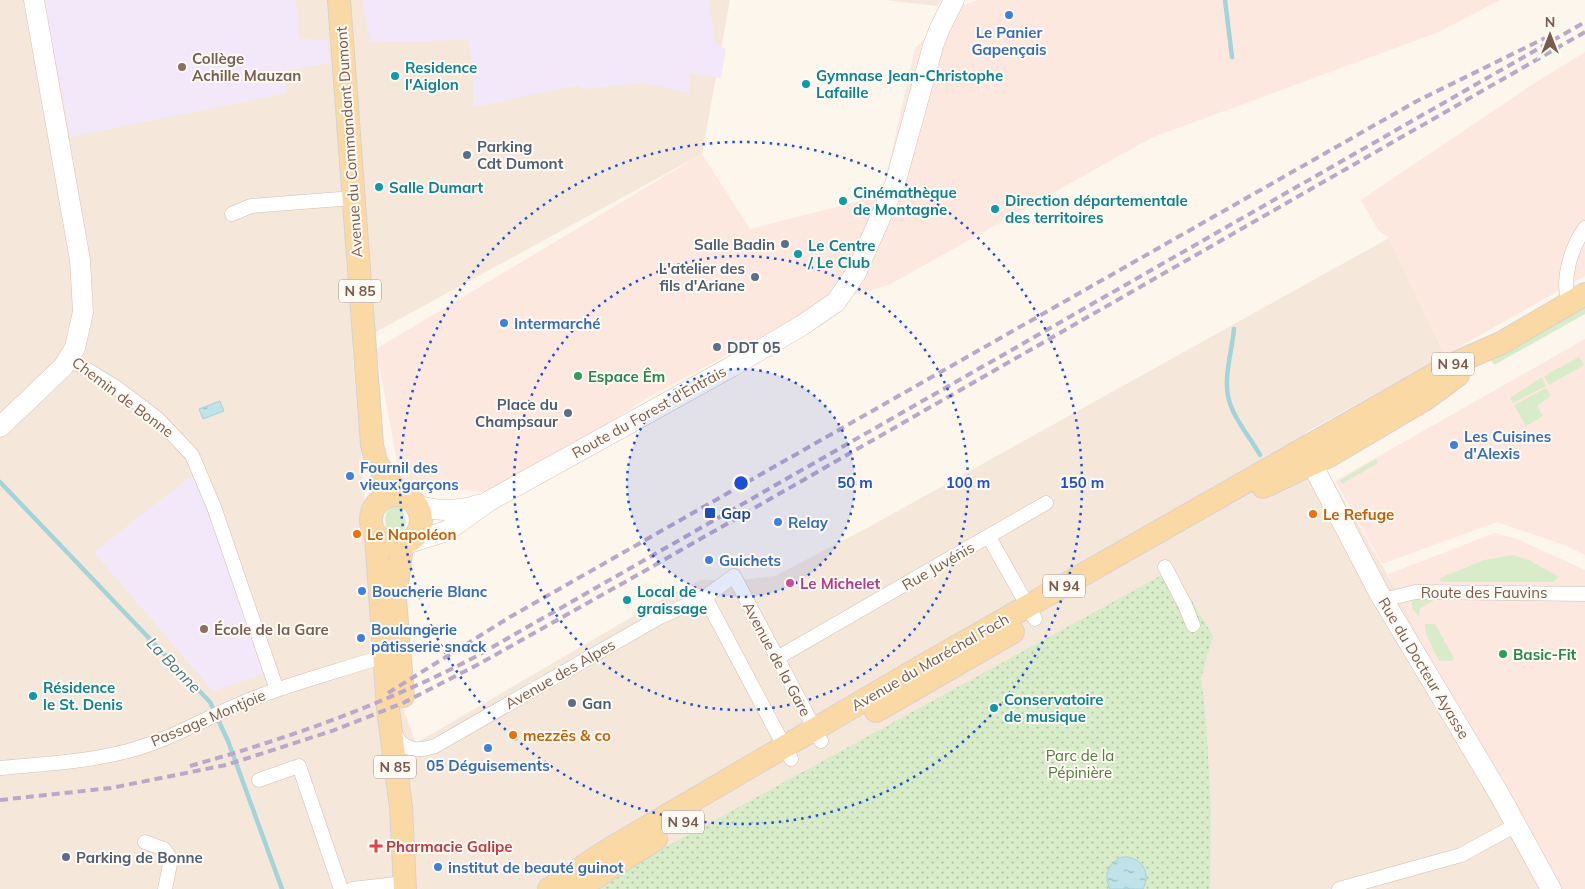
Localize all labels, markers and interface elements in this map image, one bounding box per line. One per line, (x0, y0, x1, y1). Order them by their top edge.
marker: Le Panier Gapençais (1003, 9, 1015, 21)
north arrow (1525, 10, 1575, 60)
text: N (1545, 13, 1555, 31)
place label: Le Panier Gapençais (971, 23, 1047, 59)
street label: Avenue du Commandant Dumont (331, 26, 367, 258)
place label: Collège Achille Mauzan (192, 49, 301, 85)
place label: Residence l'Aiglon (405, 58, 477, 94)
marker: Collège Achille Mauzan (176, 61, 188, 73)
place label: Gymnase Jean-Christophe Lafaille (816, 66, 1003, 102)
marker: Residence l'Aiglon (389, 70, 401, 82)
marker: Gymnase Jean-Christophe Lafaille (800, 78, 812, 90)
place label: Parking Cdt Dumont (477, 137, 564, 173)
marker: Parking Cdt Dumont (461, 149, 473, 161)
place label: Salle Dumart (389, 178, 484, 197)
marker: Salle Dumart (373, 181, 385, 193)
place label: Cinémathèque de Montagne (853, 183, 957, 219)
place label: Direction départementale des territoires (1005, 191, 1188, 227)
marker: Cinémathèque de Montagne (837, 195, 849, 207)
marker: Direction départementale des territoires (989, 203, 1001, 215)
place label: Salle Badin (694, 235, 775, 254)
place label: Le Centre / Le Club (807, 236, 875, 272)
marker: Salle Badin (779, 238, 791, 250)
marker: Le Centre / Le Club (792, 248, 804, 260)
place label: L'atelier des fils d'Ariane (659, 259, 745, 295)
marker: L'atelier des fils d'Ariane (749, 271, 761, 283)
road number: N 85 (339, 280, 381, 302)
place label: Intermarché (514, 314, 600, 333)
marker: Intermarché (498, 317, 510, 329)
place label: DDT 05 (727, 338, 781, 357)
marker: DDT 05 (711, 341, 723, 353)
road number: N 94 (1432, 352, 1474, 376)
street label: Chemin de Bonne (68, 353, 178, 441)
street label: Route du Forest d'Entrais (568, 362, 730, 462)
place label: Espace Êm (588, 367, 665, 386)
marker: Espace Êm (572, 370, 584, 382)
place label: Place du Champsaur (475, 395, 558, 431)
marker: Place du Champsaur (562, 407, 574, 419)
place label: Les Cuisines d'Alexis (1464, 427, 1551, 463)
marker: Les Cuisines d'Alexis (1448, 439, 1460, 451)
place label: Fournil des vieux garçons (359, 458, 459, 494)
marker: Fournil des vieux garçons (344, 470, 356, 482)
text: 50 m (837, 473, 873, 492)
text: 100 m (946, 473, 990, 492)
text: 150 m (1060, 473, 1104, 492)
centre of rings (732, 474, 750, 492)
place label: Gap (721, 504, 751, 523)
place label: Le Refuge (1323, 505, 1394, 524)
marker: Gap (703, 506, 717, 520)
marker: Le Refuge (1307, 508, 1319, 520)
place label: Relay (788, 513, 829, 532)
marker: Relay (772, 516, 784, 528)
place label: Le Napoléon (367, 525, 457, 544)
marker: Le Napoléon (351, 528, 363, 540)
street label: Rue Juvénis (898, 538, 978, 594)
place label: Guichets (719, 551, 781, 570)
marker: Guichets (703, 554, 715, 566)
place label: Le Michelet (800, 574, 881, 593)
road number: N 94 (1043, 574, 1085, 598)
marker: Le Michelet (784, 577, 796, 589)
place label: Boucherie Blanc (372, 582, 488, 601)
place label: Local de graissage (637, 582, 707, 618)
street label: Route des Fauvins (1421, 583, 1547, 602)
marker: Boucherie Blanc (356, 585, 368, 597)
marker: Local de graissage (621, 594, 633, 606)
street label: Rue du Docteur Ayasse (1374, 594, 1474, 742)
street label: Avenue de la Gare (739, 598, 815, 720)
street label: Avenue du Maréchal Foch (848, 609, 1012, 715)
place label: École de la Gare (214, 620, 329, 639)
place label: Boulangerie pâtisserie snack (371, 620, 487, 656)
marker: École de la Gare (198, 623, 210, 635)
marker: Boulangerie pâtisserie snack (355, 632, 367, 644)
water label: La Bonne (143, 633, 206, 697)
street label: Avenue des Alpes (502, 635, 618, 713)
place label: Basic-Fit (1513, 645, 1577, 664)
marker: Basic-Fit (1497, 648, 1509, 660)
place label: Résidence le St. Denis (43, 678, 123, 714)
street label: Passage Montjoie (148, 685, 268, 751)
marker: Résidence le St. Denis (27, 690, 39, 702)
place label: Conservatoire de musique (1004, 690, 1103, 726)
place label: Gan (582, 694, 611, 713)
marker: Gan (566, 697, 578, 709)
marker: Conservatoire de musique (988, 702, 1000, 714)
place label: mezzēs & co (523, 726, 611, 745)
marker: mezzēs & co (507, 729, 519, 741)
marker: 05 Déguisements (482, 742, 494, 754)
park label: Parc de la Pépinière (1046, 746, 1114, 782)
road number: N 85 (374, 756, 416, 779)
place label: 05 Déguisements (426, 756, 550, 775)
road number: N 94 (662, 810, 704, 834)
place label: Pharmacie Galipe (386, 837, 513, 856)
marker: Pharmacie Galipe (370, 840, 382, 852)
place label: Parking de Bonne (76, 848, 203, 867)
marker: Parking de Bonne (60, 851, 72, 863)
place label: institut de beauté guinot (448, 858, 624, 877)
marker: institut de beauté guinot (432, 861, 444, 873)

